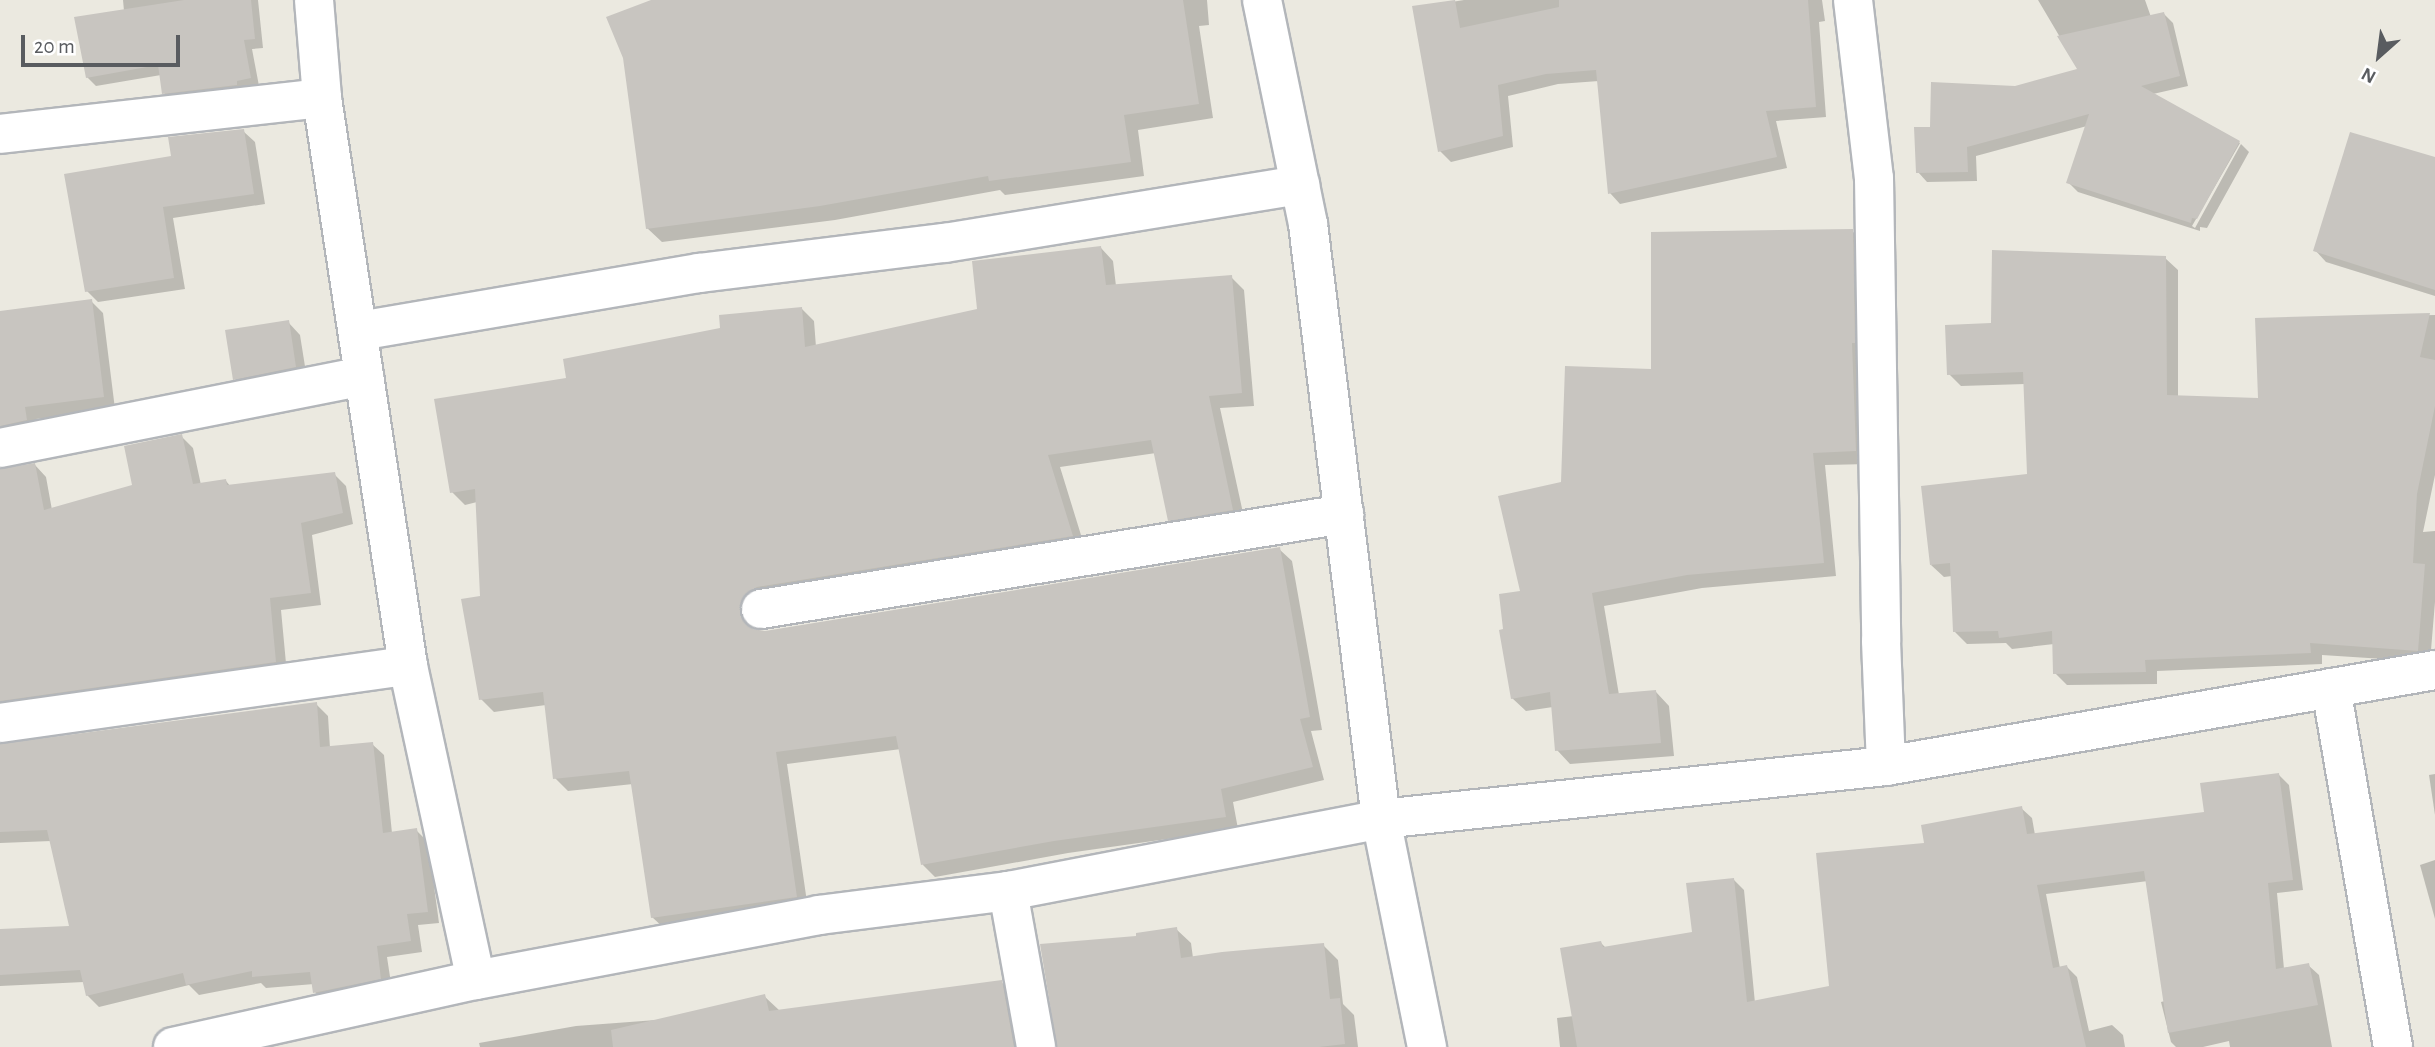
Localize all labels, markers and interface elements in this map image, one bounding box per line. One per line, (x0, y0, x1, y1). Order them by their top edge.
scale bar (24, 21, 184, 65)
north arrow (2344, 21, 2414, 91)
text: 20 m (34, 36, 75, 57)
text: N (2359, 63, 2379, 86)

